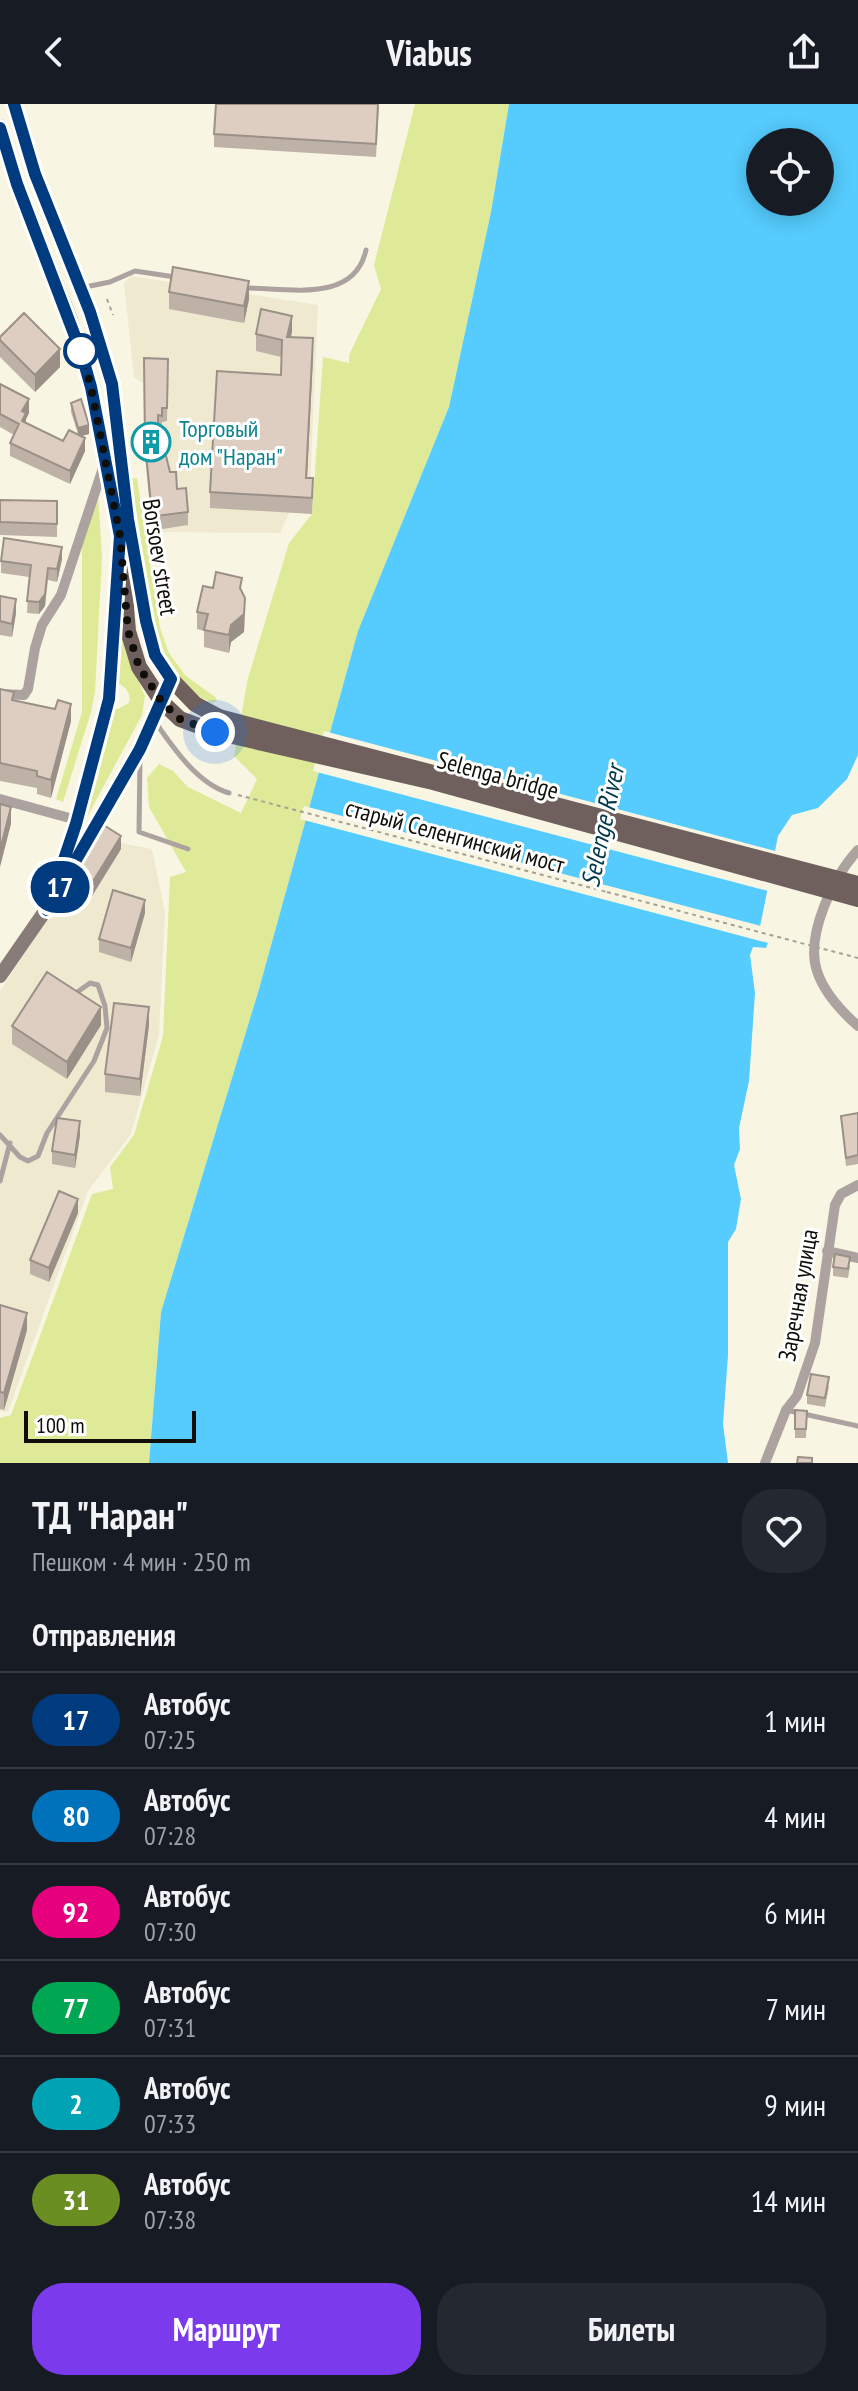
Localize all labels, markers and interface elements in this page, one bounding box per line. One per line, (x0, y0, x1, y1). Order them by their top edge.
text: Viabus (386, 29, 472, 76)
icon: back (32, 30, 76, 74)
icon: share (782, 30, 826, 74)
map controls (746, 128, 834, 216)
button: locate (746, 128, 834, 216)
unlabelled marker (64, 334, 98, 368)
place label: Торговый дом "Наран" (179, 413, 283, 472)
building icon: Торговый дом "Наран" (130, 421, 172, 463)
street label: Borsoev street (136, 497, 185, 618)
your location (195, 712, 235, 752)
street label: Selenga bridge (434, 744, 562, 806)
water label: Selenge River (573, 758, 632, 890)
street label: старый Селенгинский мост (342, 792, 568, 880)
line badge: 17 (24, 861, 96, 913)
text: 17 (47, 868, 73, 905)
street label: Заречная улица (771, 1227, 825, 1363)
scale bar (24, 1407, 196, 1443)
text: 100 m (36, 1411, 85, 1439)
button: heart (742, 1489, 826, 1573)
text: ТД "Наран" (32, 1490, 188, 1539)
text: Пешком · 4 мин · 250 m (32, 1545, 251, 1578)
text: Отправления (32, 1615, 176, 1654)
text: Автобус (144, 1684, 231, 1723)
text: 17 (63, 1701, 89, 1738)
text: 1 мин (764, 1701, 826, 1740)
text: 07:25 (144, 1723, 196, 1756)
text: Автобус (144, 1780, 231, 1819)
text: 80 (63, 1797, 89, 1834)
text: 4 мин (764, 1797, 826, 1836)
text: 07:28 (144, 1819, 196, 1852)
text: Автобус (144, 1876, 231, 1915)
text: 92 (63, 1893, 89, 1930)
text: 6 мин (764, 1893, 826, 1932)
text: 07:30 (144, 1915, 196, 1948)
text: Автобус (144, 1972, 231, 2011)
text: 77 (63, 1989, 89, 2026)
text: 7 мин (766, 1989, 826, 2028)
text: 07:31 (144, 2011, 196, 2044)
text: Автобус (144, 2068, 231, 2107)
text: 2 (69, 2085, 83, 2122)
text: 9 мин (764, 2085, 826, 2124)
text: 07:33 (144, 2107, 196, 2140)
text: Автобус (144, 2164, 231, 2203)
text: 31 (63, 2181, 89, 2218)
text: 14 мин (751, 2181, 826, 2220)
text: 07:38 (144, 2203, 196, 2236)
button: Маршрут (32, 2283, 421, 2375)
button: Билеты (437, 2283, 826, 2375)

